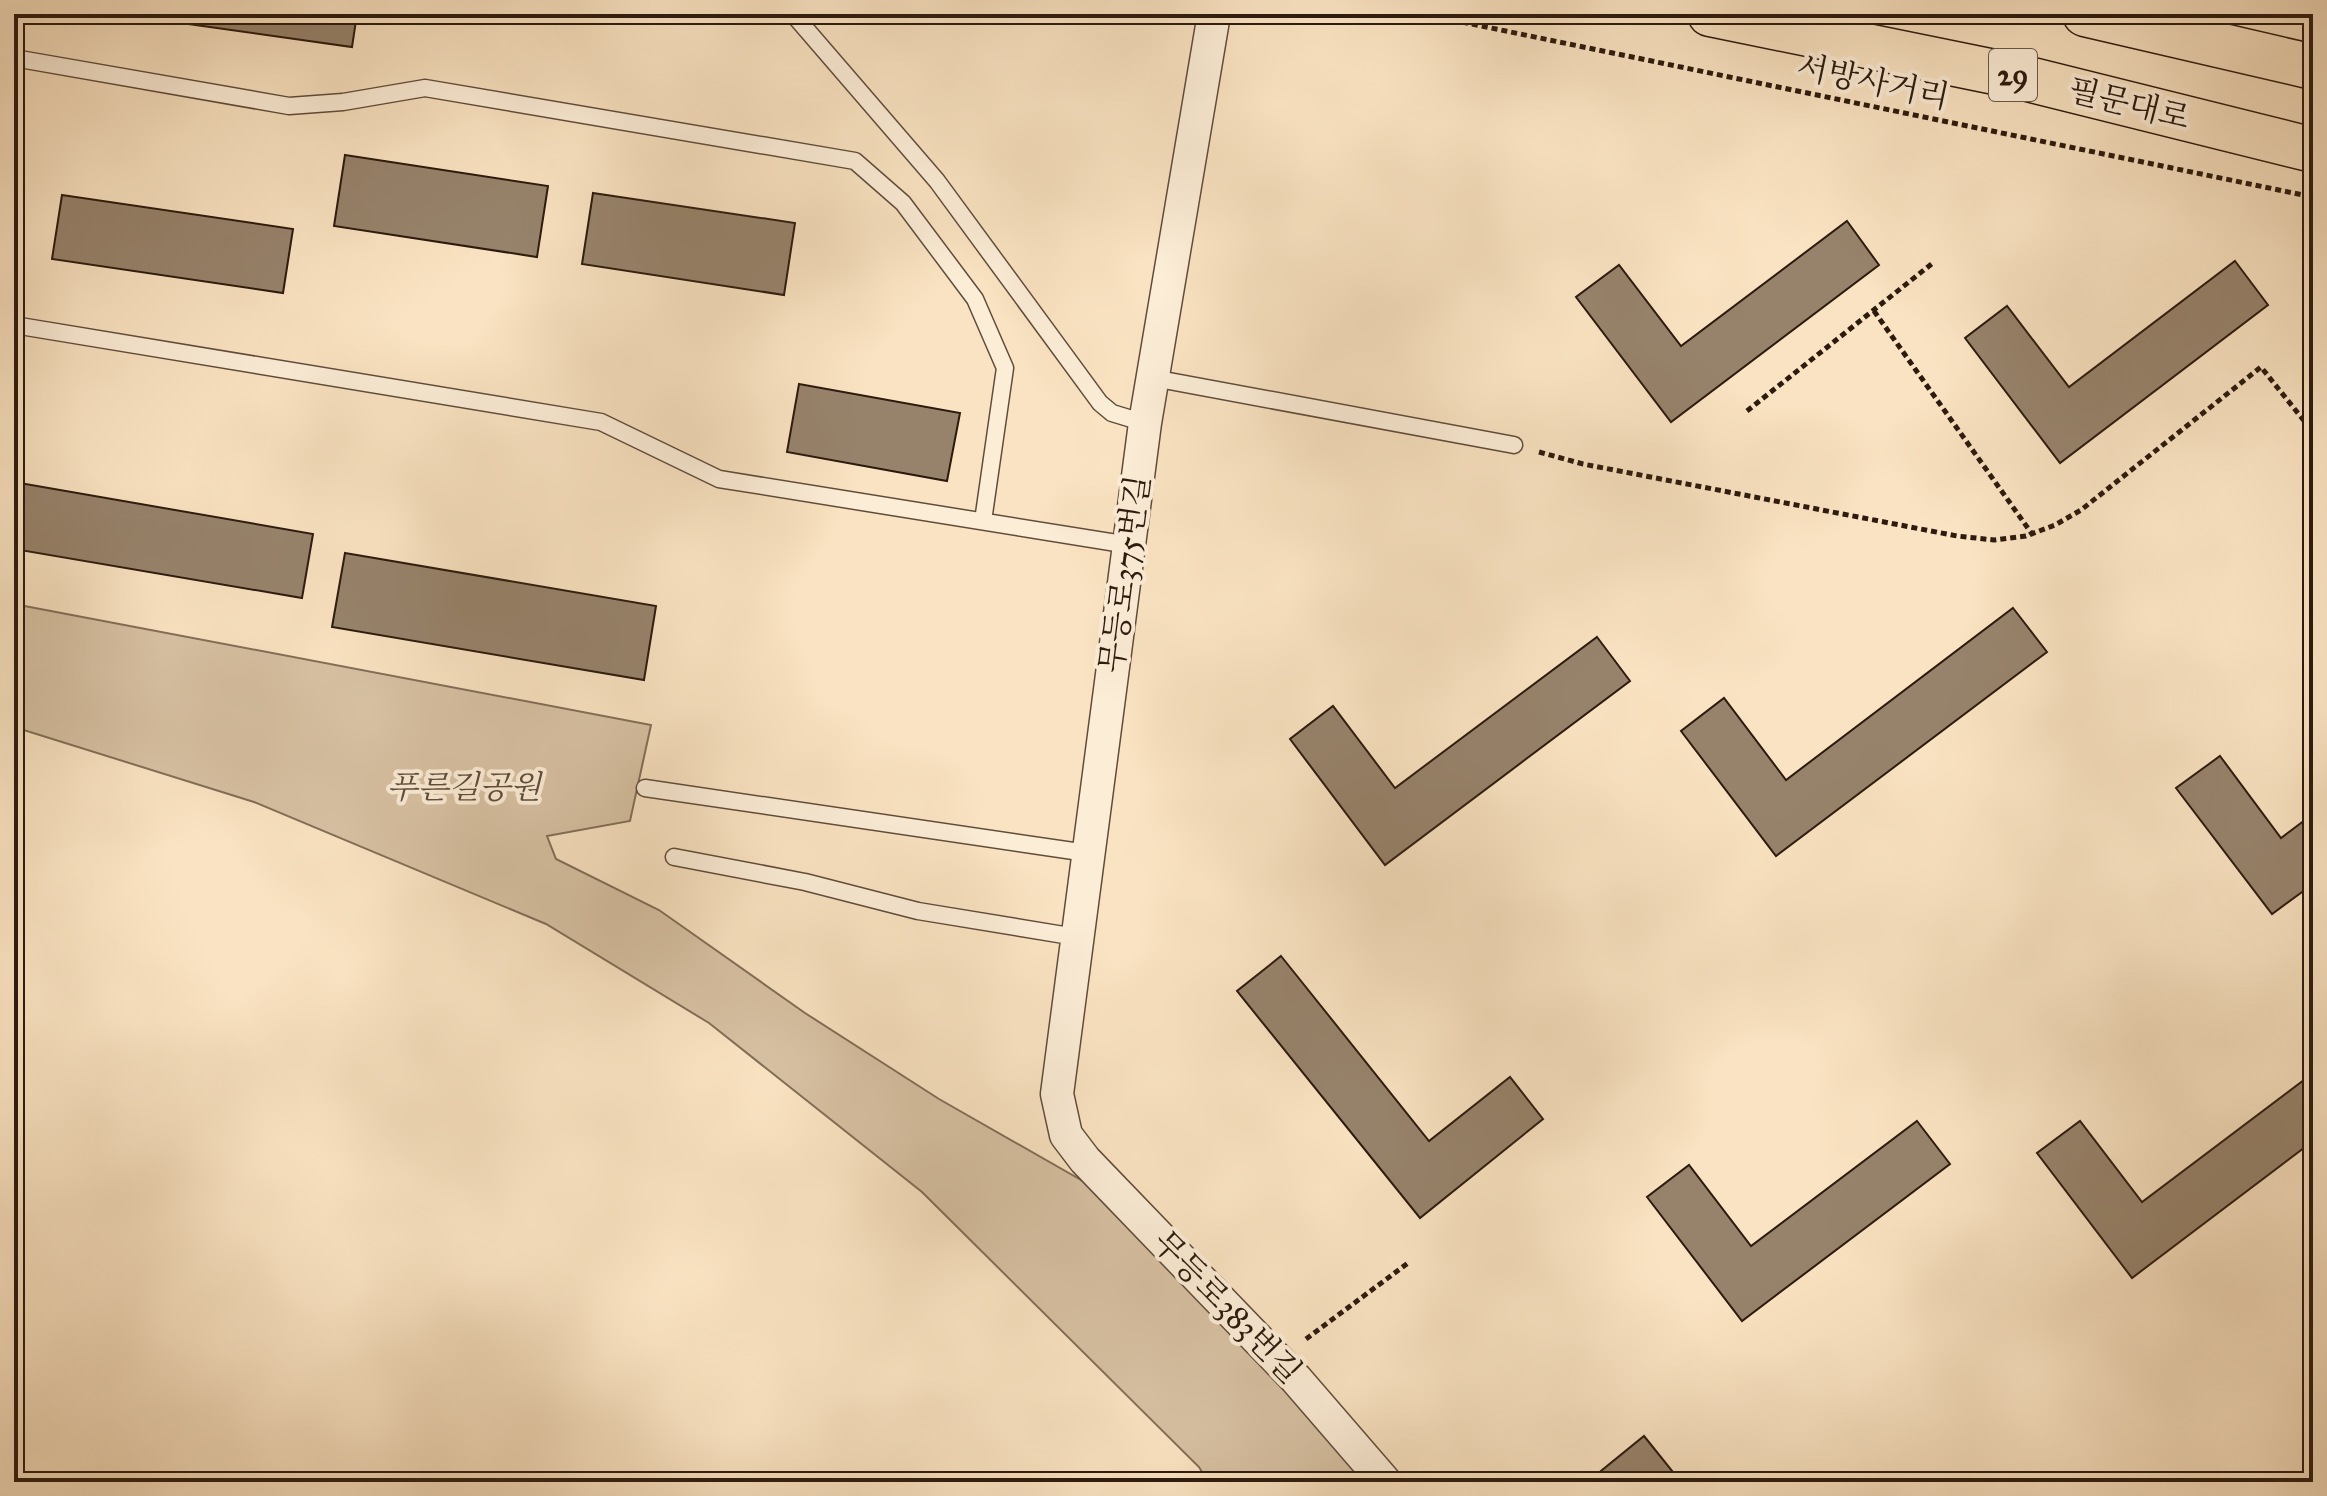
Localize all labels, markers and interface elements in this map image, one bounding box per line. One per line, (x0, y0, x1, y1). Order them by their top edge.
street label: 서방사거리 (1793, 47, 1953, 117)
road number: 29 (1989, 49, 2037, 101)
street label: 필문대로 (2064, 70, 2194, 138)
street label: 무등로375번길 (1092, 473, 1158, 675)
park label: 푸른길공원 (387, 768, 543, 807)
street label: 무등로383번길 (1144, 1223, 1310, 1391)

